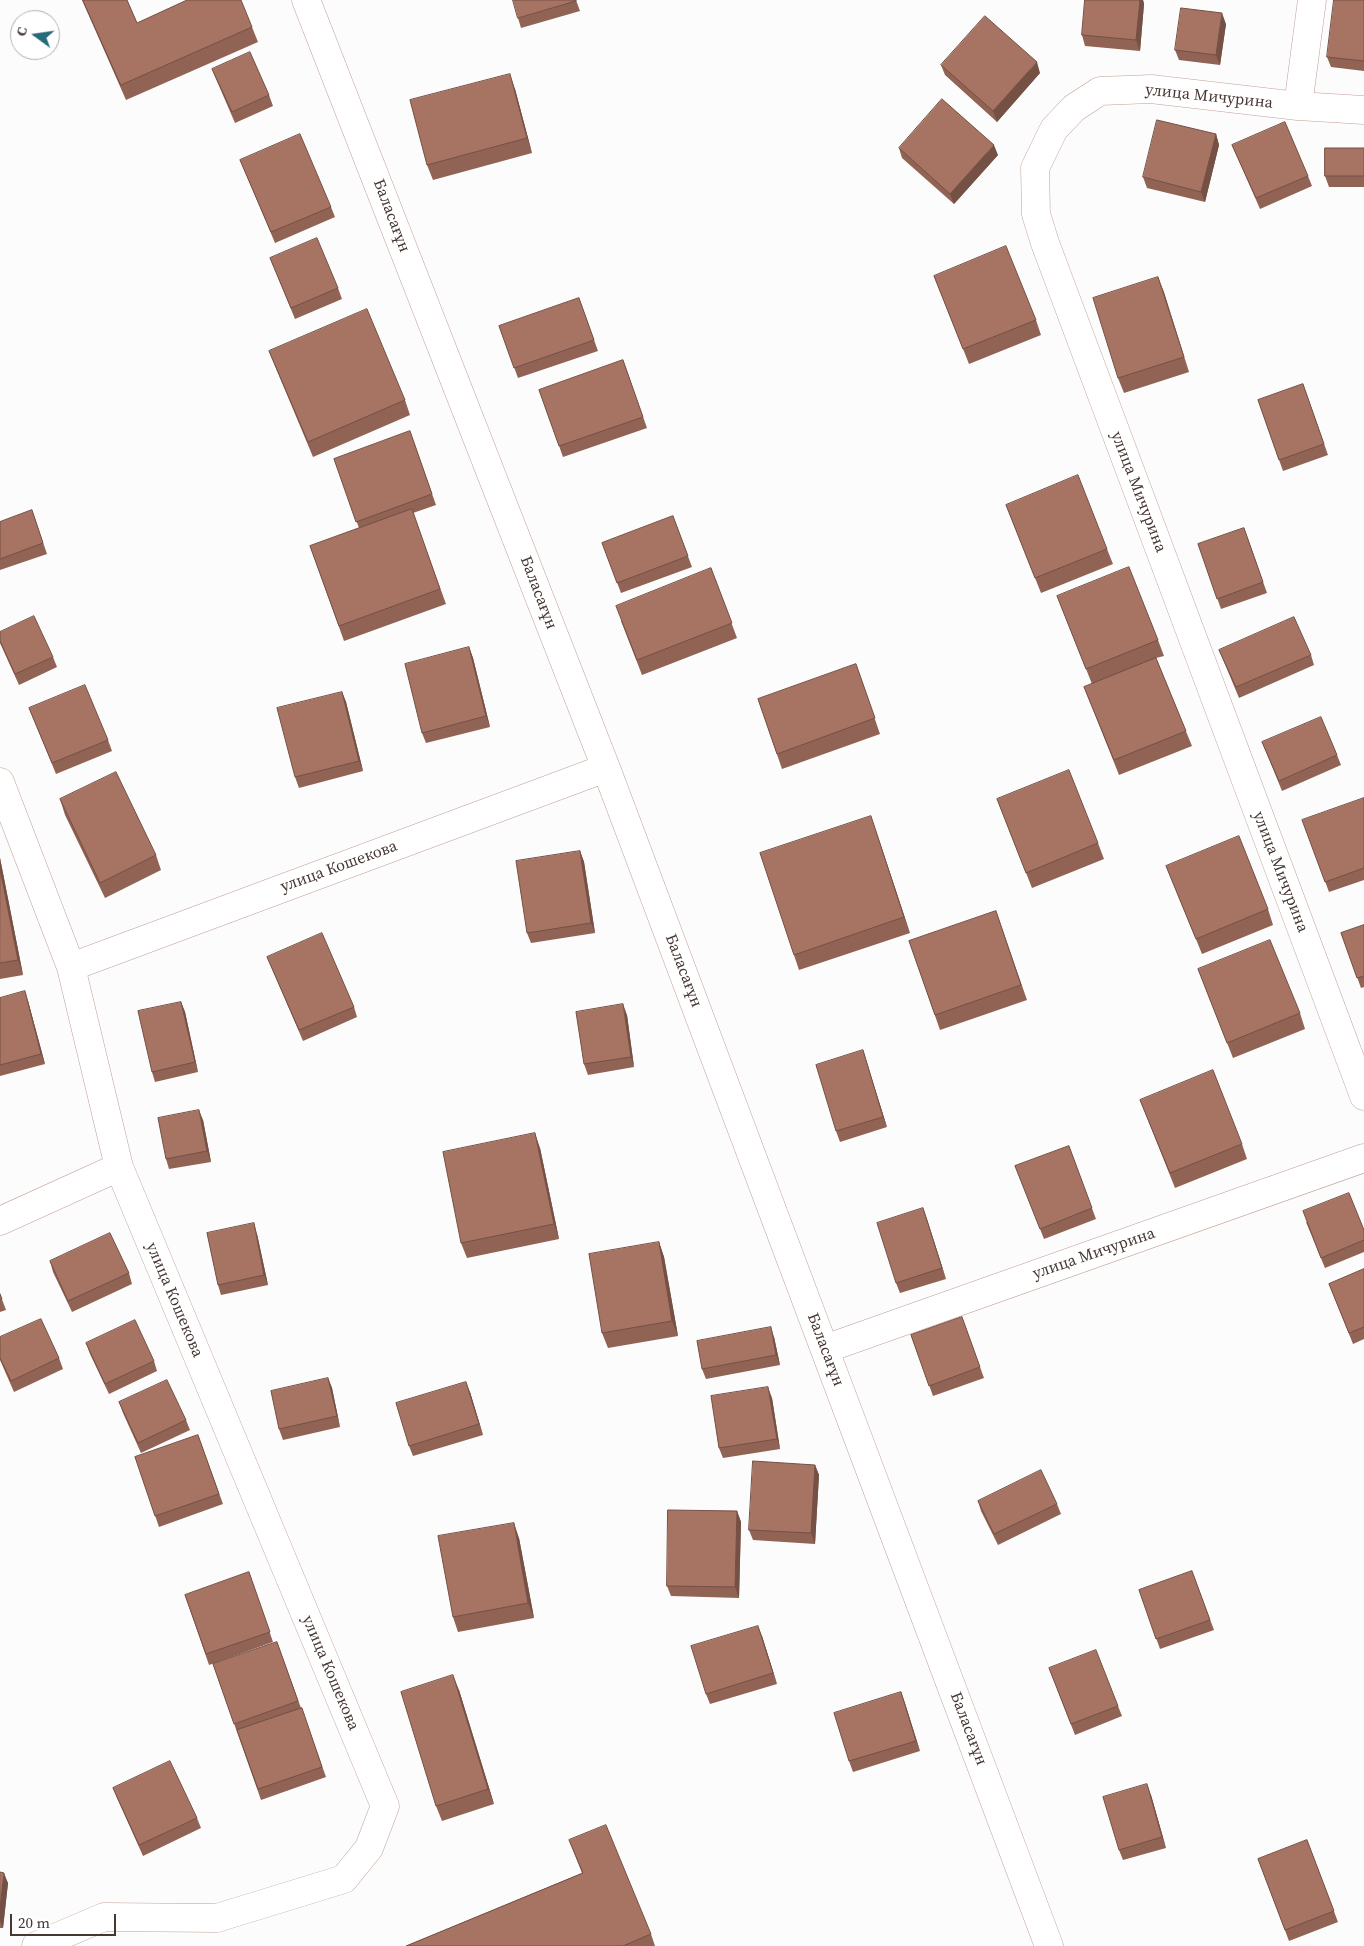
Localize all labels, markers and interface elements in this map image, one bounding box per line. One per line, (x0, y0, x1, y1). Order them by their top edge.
north arrow (10, 10, 60, 60)
text: С (11, 25, 32, 38)
street label: улица Мичурина (1144, 81, 1274, 113)
street label: Баласағұн (368, 177, 414, 255)
street label: улица Мичурина (1106, 429, 1170, 555)
street label: Баласағұн (515, 554, 561, 632)
street label: улица Мичурина (1248, 809, 1312, 935)
street label: улица Кошекова (278, 837, 400, 897)
street label: Баласағұн (660, 932, 706, 1010)
street label: улица Мичурина (1030, 1224, 1158, 1284)
street label: улица Кошекова (141, 1240, 207, 1360)
street label: Баласағұн (802, 1311, 848, 1389)
street label: улица Кошекова (297, 1613, 363, 1733)
street label: Баласағұн (945, 1690, 991, 1768)
scale bar (12, 1904, 119, 1936)
text: 20 m (18, 1912, 50, 1933)

